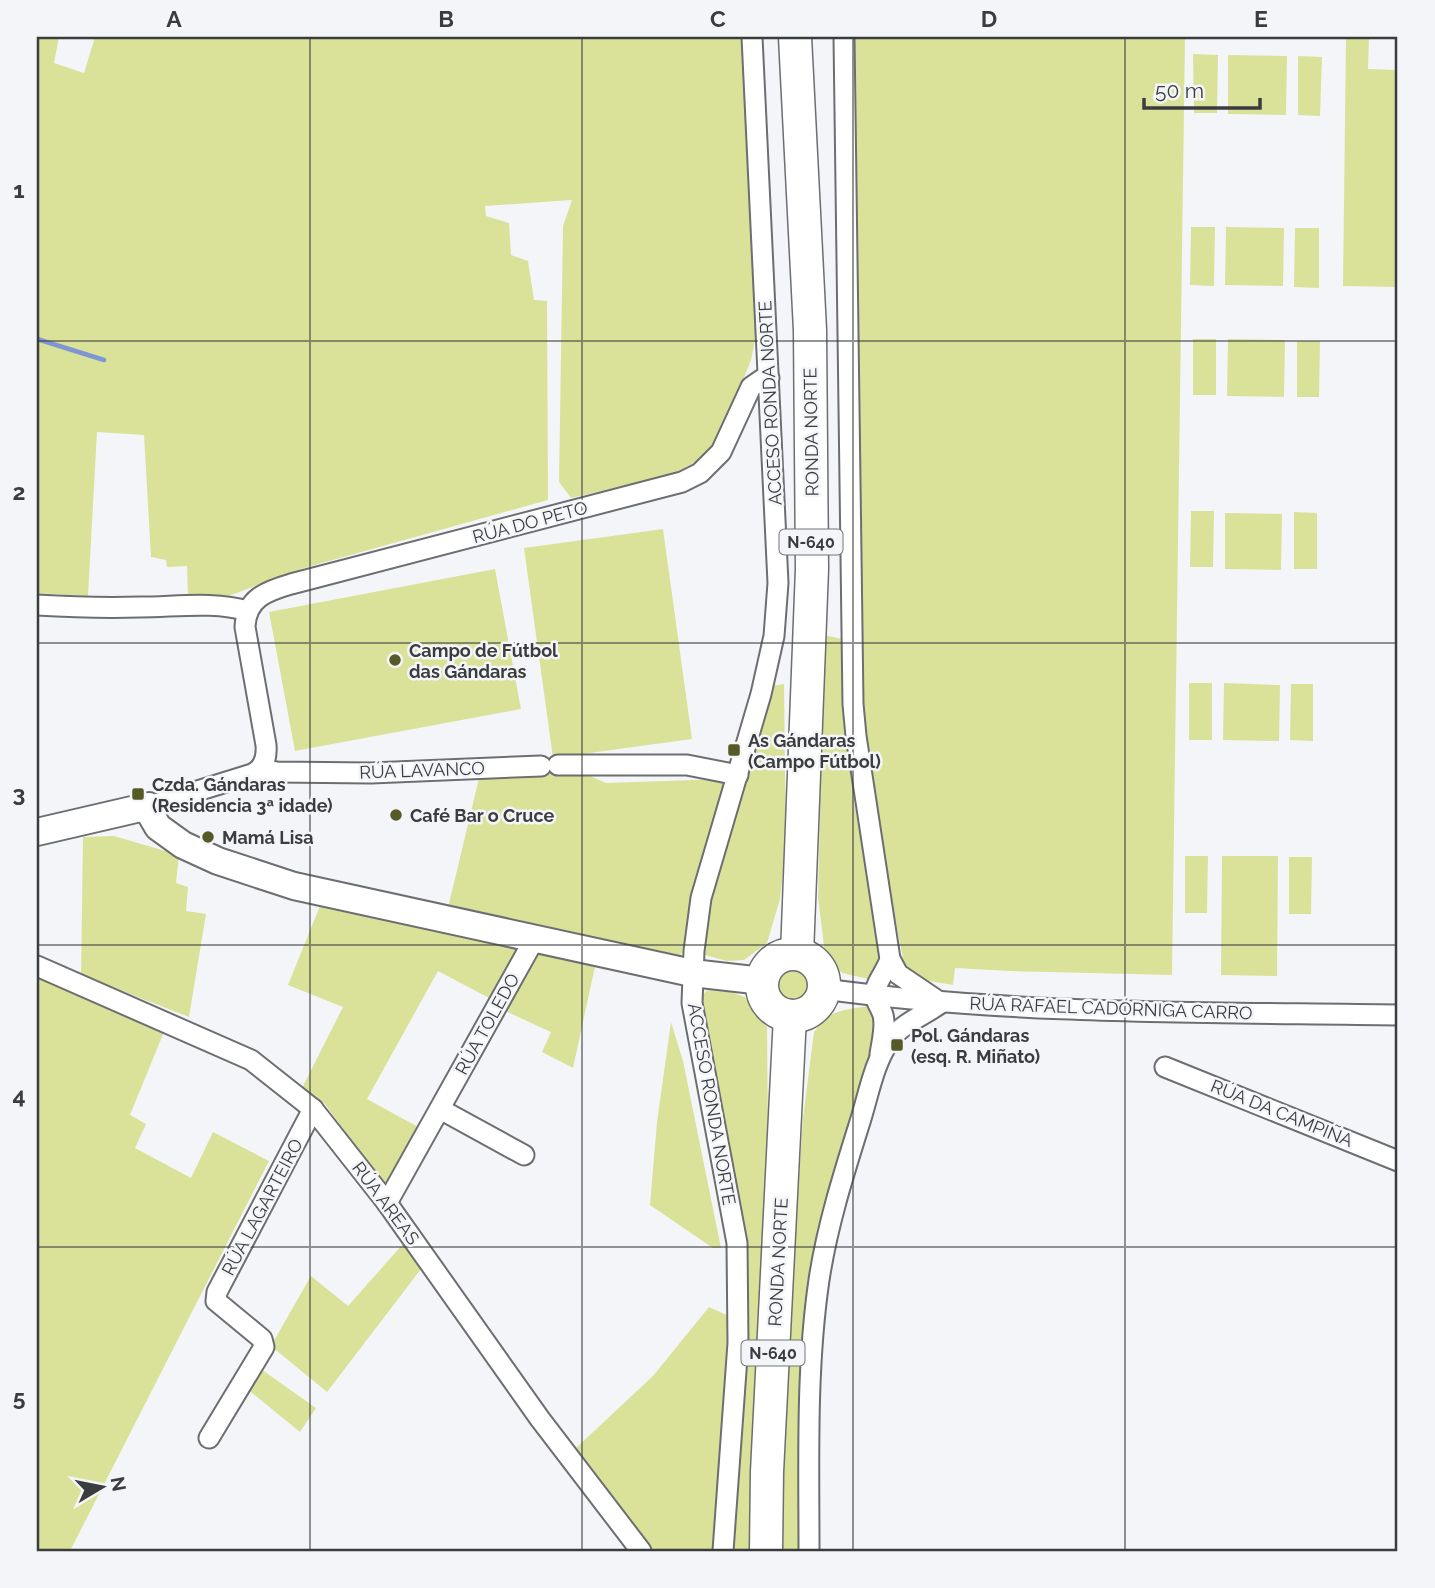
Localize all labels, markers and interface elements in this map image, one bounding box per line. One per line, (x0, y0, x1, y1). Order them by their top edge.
text: A (166, 5, 182, 32)
text: B (438, 5, 454, 32)
text: C (710, 5, 726, 32)
text: D (981, 5, 997, 32)
text: E (1254, 5, 1268, 32)
scale bar (1144, 66, 1260, 110)
text: 50 m (1155, 78, 1204, 103)
text: 1 (13, 176, 25, 203)
street label: ACCESO RONDA NORTE (754, 300, 786, 506)
street label: RONDA NORTE (799, 367, 823, 497)
text: 2 (13, 478, 25, 505)
street label: RÚA DO PETO (470, 496, 590, 547)
road number: N-640 (780, 530, 842, 554)
place label: Campo de Fútbol das Gándaras (409, 640, 558, 682)
marker: Campo de Fútbol das Gándaras (387, 652, 403, 668)
place label: As Gándaras (Campo Fútbol) (748, 730, 881, 772)
marker: As Gándaras (Campo Fútbol) (726, 742, 742, 758)
street label: RÚA LAVANCO (359, 756, 485, 783)
place label: Czda. Gándaras (Residencia 3ª idade) (152, 774, 333, 816)
text: 3 (13, 780, 25, 807)
marker: Czda. Gándaras (Residencia 3ª idade) (130, 786, 146, 802)
place label: Café Bar o Cruce (410, 805, 554, 826)
marker: Café Bar o Cruce (388, 807, 404, 823)
place label: Mamá Lisa (222, 827, 314, 848)
marker: Mamá Lisa (200, 829, 216, 845)
street label: RÚA TOLEDO (450, 969, 523, 1078)
street label: RÚA RAFAEL CADÓRNIGA CARRO (969, 992, 1253, 1023)
street label: ACCESO RONDA NORTE (684, 1001, 740, 1207)
place label: Pol. Gándaras (esq. R. Miñato) (911, 1025, 1040, 1067)
marker: Pol. Gándaras (esq. R. Miñato) (889, 1037, 905, 1053)
street label: RÚA DA CAMPIÑA (1208, 1074, 1357, 1151)
text: 4 (12, 1082, 26, 1109)
street label: RÚA LAGARTEIRO (216, 1135, 307, 1279)
street label: RÚA AREAS (348, 1157, 425, 1249)
street label: RONDA NORTE (764, 1197, 792, 1327)
road number: N-640 (742, 1340, 804, 1366)
text: 5 (13, 1384, 26, 1411)
north arrow (66, 1452, 136, 1522)
text: N (107, 1475, 131, 1493)

